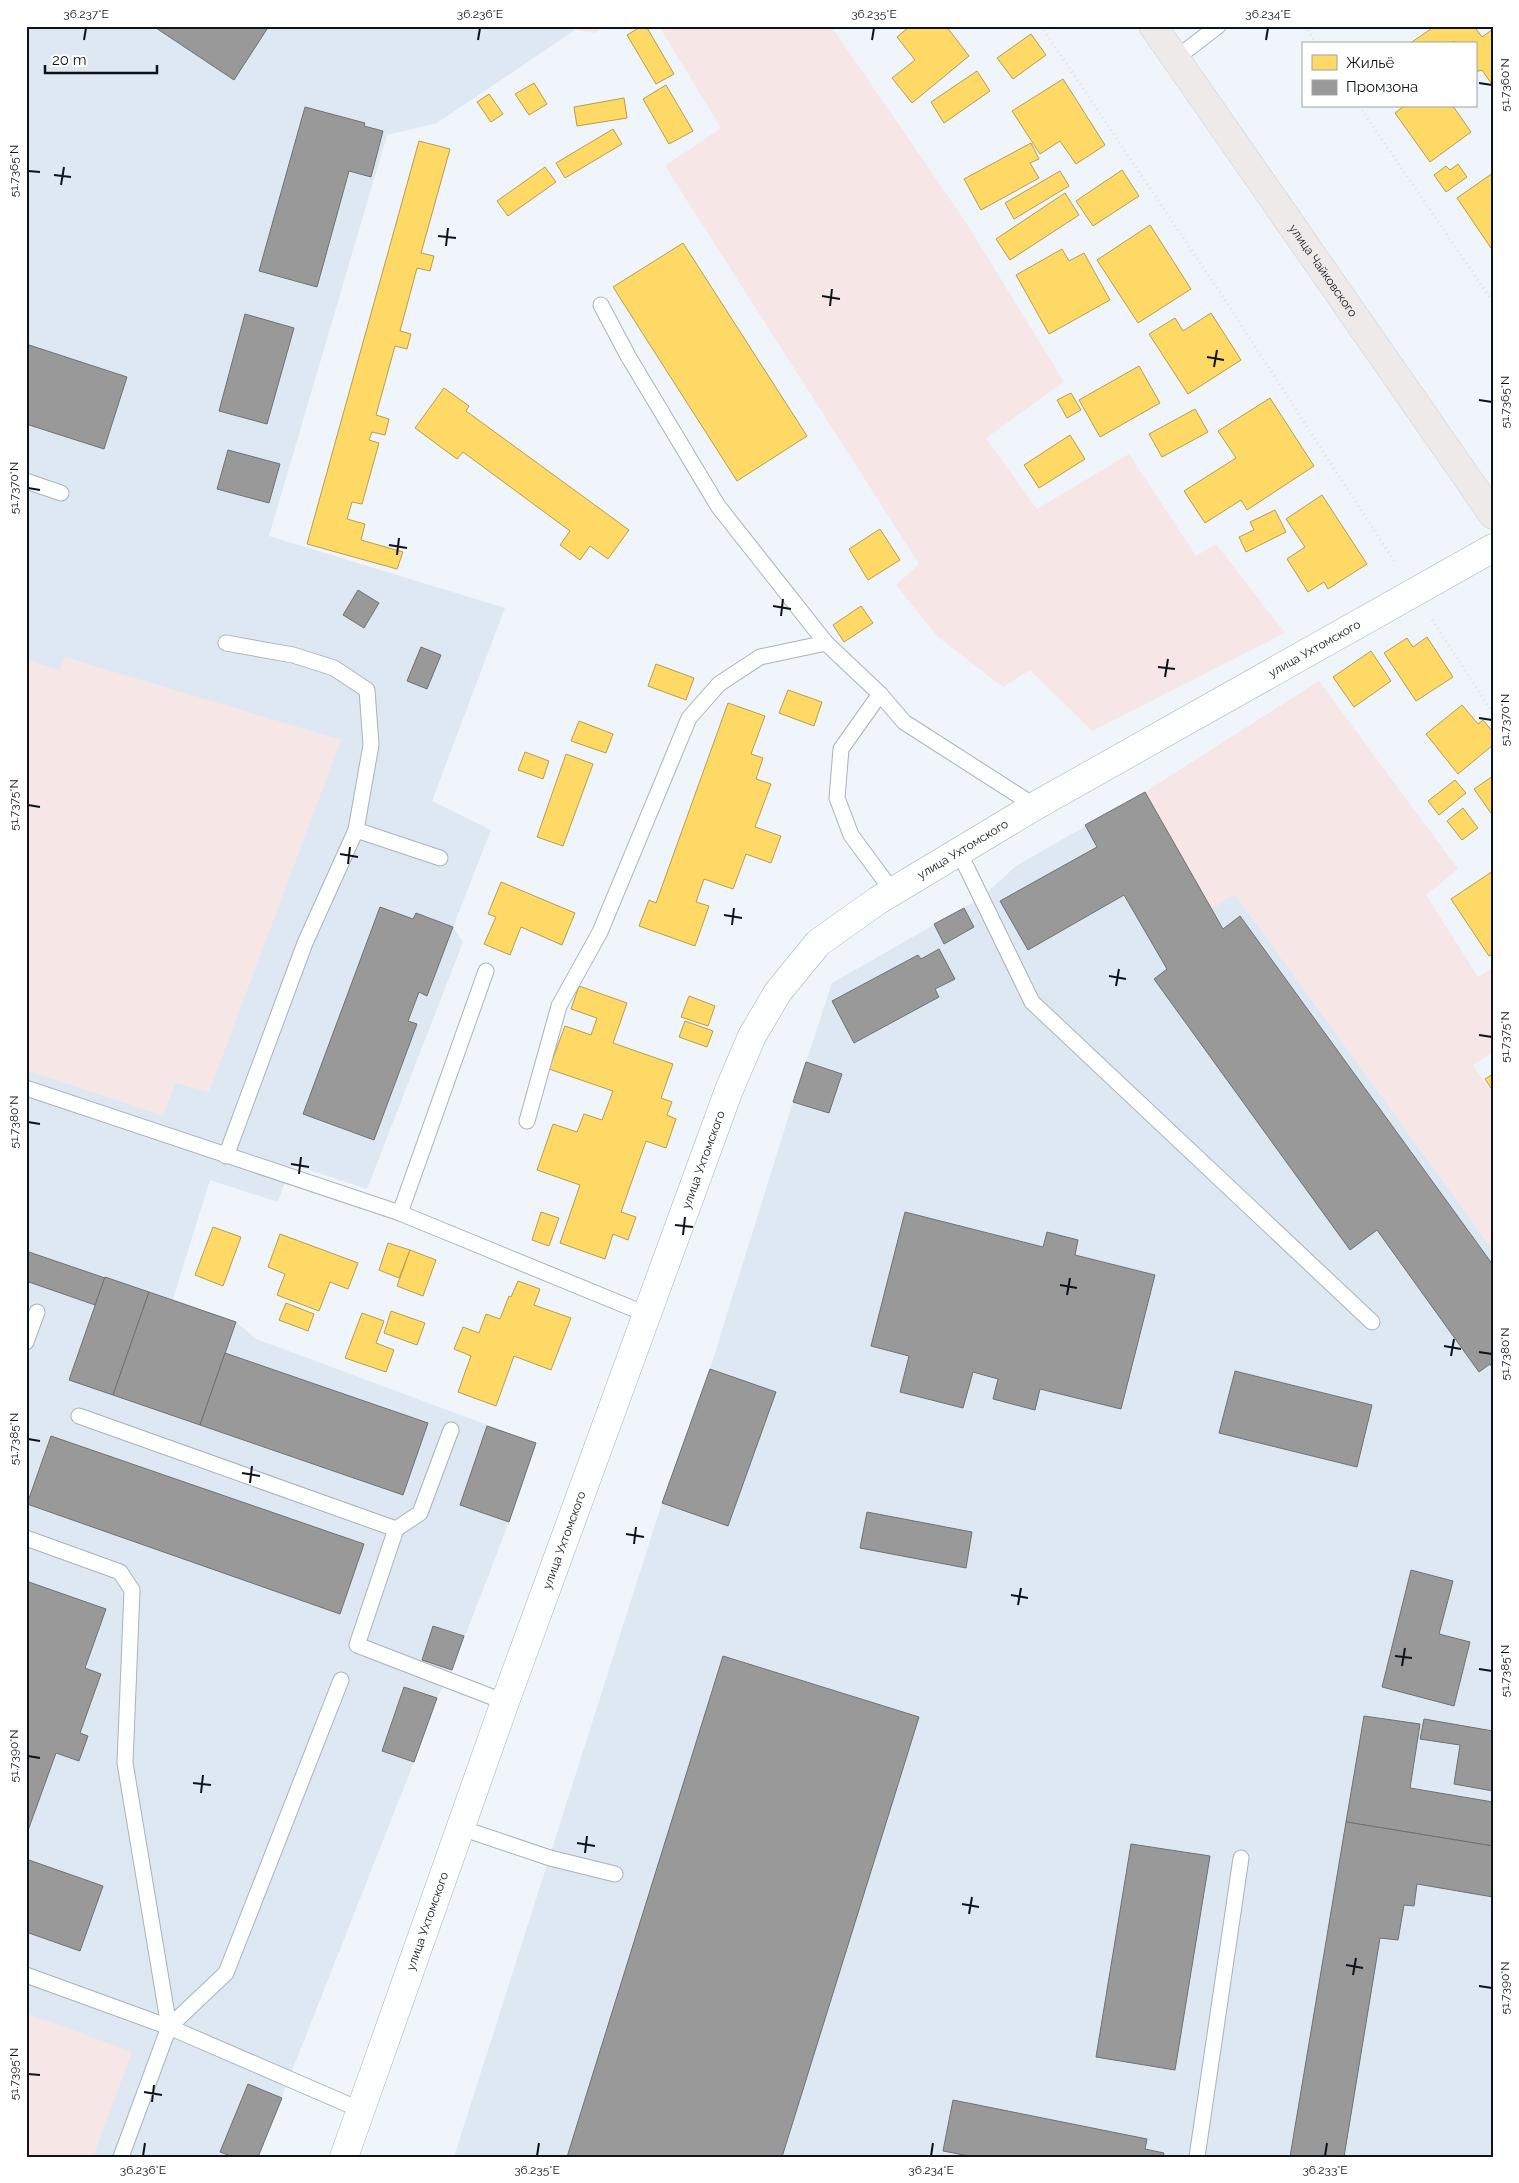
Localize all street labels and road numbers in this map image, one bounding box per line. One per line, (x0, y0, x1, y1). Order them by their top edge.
street label: улица Чайковского (1286, 222, 1360, 320)
street label: улица Ухтомского (1266, 617, 1363, 680)
street label: улица Ухтомского (915, 817, 1011, 882)
street label: улица Ухтомского (679, 1109, 728, 1211)
street label: улица Ухтомского (540, 1489, 589, 1591)
street label: улица Ухтомского (404, 1870, 451, 1972)

